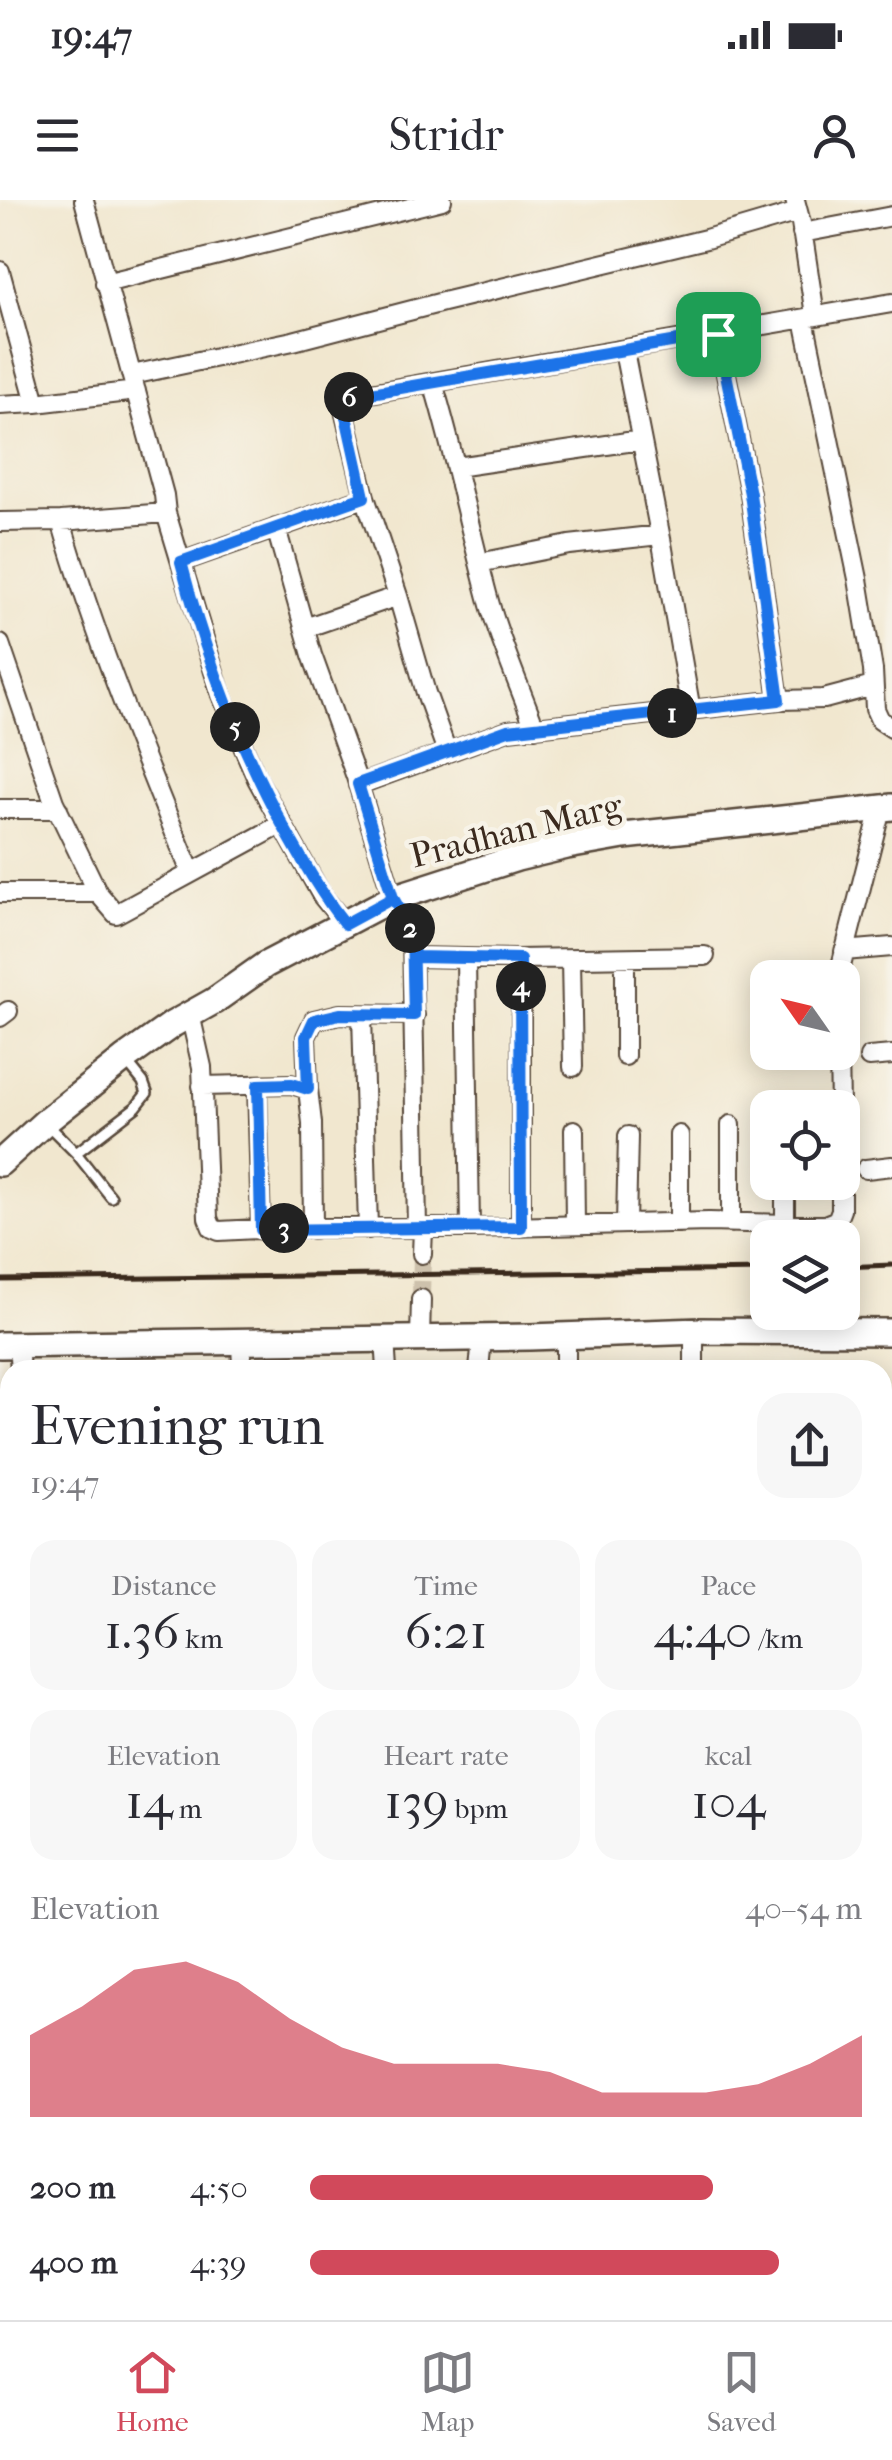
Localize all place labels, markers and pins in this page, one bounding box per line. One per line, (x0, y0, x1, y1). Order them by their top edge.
pin (676, 292, 761, 377)
pin: 6 (324, 372, 374, 422)
pin: 1 (647, 688, 697, 738)
pin: 5 (210, 702, 260, 752)
pin: 2 (385, 903, 435, 953)
pin: 4 (496, 961, 546, 1011)
pin: 3 (259, 1203, 309, 1253)

